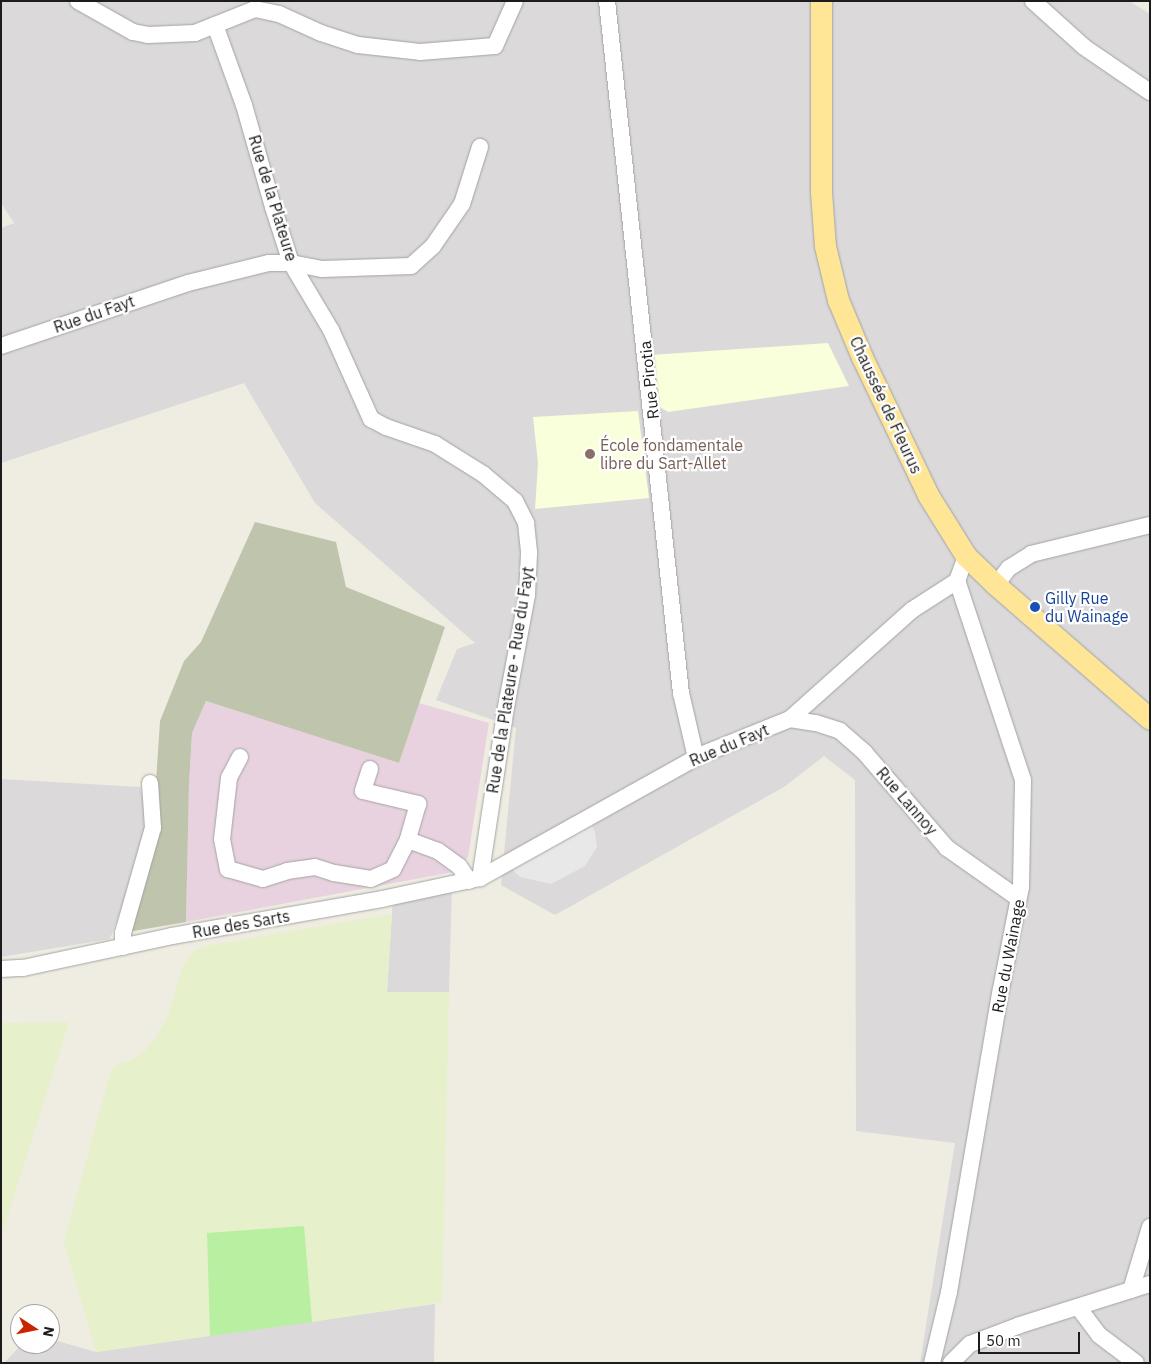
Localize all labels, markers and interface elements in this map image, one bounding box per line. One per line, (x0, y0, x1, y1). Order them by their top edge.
street label: Rue de la Plateure (245, 133, 301, 263)
street label: Rue du Fayt (51, 291, 137, 337)
street label: Chaussée de Fleurus (846, 333, 926, 477)
street label: Rue Pirotia (635, 340, 663, 420)
place label: École fondamentale libre du Sart-Allet (600, 435, 743, 473)
marker: École fondamentale libre du Sart-Allet (584, 448, 596, 460)
street label: Rue de la Plateure - Rue du Fayt (483, 565, 537, 795)
place label: Gilly Rue du Wainage (1045, 588, 1129, 626)
marker: Gilly Rue du Wainage (1029, 601, 1041, 613)
street label: Rue du Fayt (686, 720, 772, 770)
street label: Rue Lannoy (872, 763, 942, 839)
street label: Rue du Wainage (988, 898, 1028, 1014)
street label: Rue des Sarts (191, 906, 291, 942)
north arrow (10, 1304, 60, 1354)
scale bar (981, 1322, 1084, 1354)
text: N (39, 1325, 59, 1338)
text: 50 m (986, 1331, 1021, 1350)

